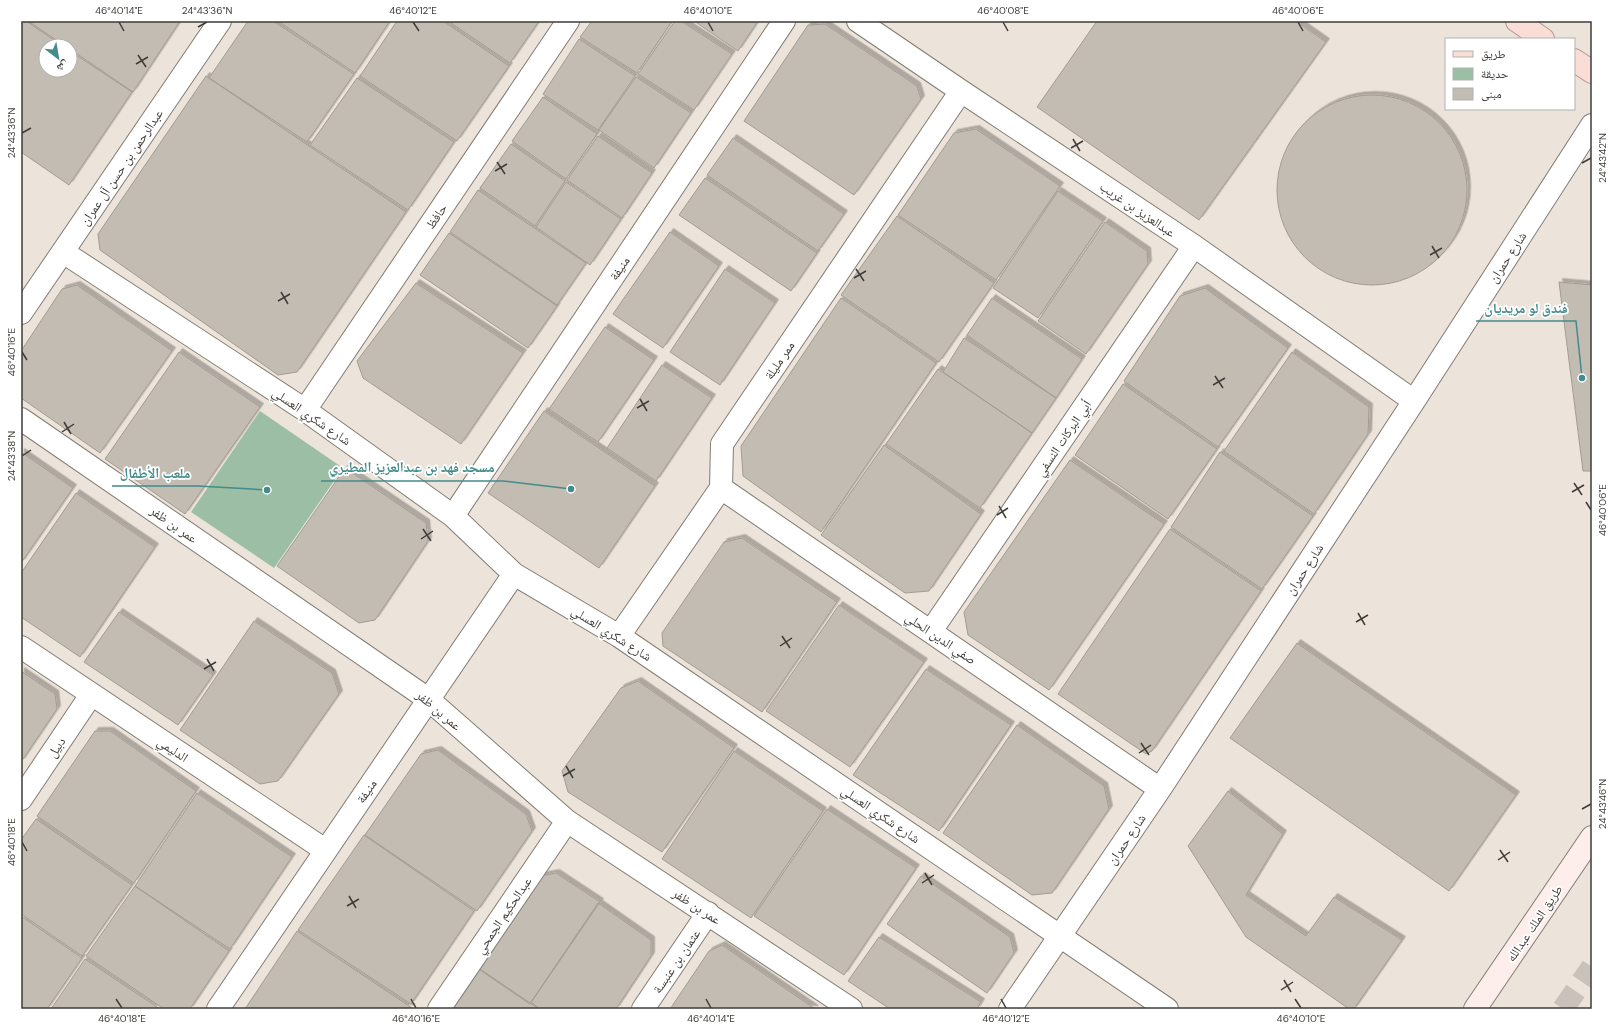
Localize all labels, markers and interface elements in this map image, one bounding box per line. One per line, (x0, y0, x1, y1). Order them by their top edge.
text: 46°40'14"E (95, 4, 143, 17)
text: 24°43'36"N (182, 4, 232, 17)
text: 46°40'12"E (389, 4, 437, 17)
text: 46°40'10"E (684, 4, 733, 17)
text: 46°40'08"E (977, 4, 1029, 17)
text: 46°40'06"E (1272, 4, 1324, 17)
north arrow (38, 38, 78, 78)
legend (1445, 38, 1575, 110)
text: طريق (1481, 46, 1506, 62)
text: ش (54, 57, 72, 76)
text: حديقة (1481, 66, 1509, 82)
text: مبنى (1481, 86, 1502, 102)
street label: عبدالرحمن بن حسن آل عمران (76, 105, 167, 229)
text: 24°43'36"N (5, 108, 18, 158)
text: 24°43'42"N (1596, 133, 1609, 183)
street label: عبدالعزيز بن غريب (1097, 178, 1179, 241)
street label: حافظ (422, 200, 451, 232)
street label: شارع حمران (1485, 228, 1531, 287)
street label: منيفة (605, 253, 634, 284)
callout: فندق لو مريديان (1476, 295, 1576, 321)
text: فندق لو مريديان (1484, 299, 1568, 317)
text: 46°40'16"E (5, 328, 18, 376)
street label: ممر مليلة (760, 338, 798, 383)
street label: شارع شكري العسلي (268, 384, 354, 451)
street label: أبي البركات النسفي (1032, 397, 1097, 481)
text: 24°43'38"N (5, 431, 18, 481)
callout: مسجد فهد بن عبدالعزيز المطيري (321, 455, 503, 481)
text: مسجد فهد بن عبدالعزيز المطيري (329, 458, 495, 478)
callout: ملعب الأطفال (112, 460, 198, 486)
text: ملعب الأطفال (120, 464, 190, 482)
text: 46°40'06"E (1596, 484, 1609, 536)
street label: عمر بن ظفر (146, 501, 201, 547)
street label: شارع حمران (1282, 540, 1328, 599)
street label: شارع شكري العسلي (567, 602, 655, 667)
street label: صفي الدين الحلي (901, 608, 979, 670)
street label: عمر بن ظفر (412, 686, 465, 735)
street label: الدليمي (153, 733, 191, 768)
street label: دبيل (43, 734, 69, 761)
street label: منيفة (352, 776, 381, 807)
text: 24°43'46"N (1596, 779, 1609, 829)
street label: شارع شكري العسلي (837, 782, 923, 849)
street label: شارع حمران (1103, 811, 1150, 869)
text: 46°40'18"E (5, 818, 18, 866)
street label: عبدالحكيم الجمحي (471, 873, 538, 958)
street label: طريق الملك عبدالله (1502, 882, 1566, 965)
street label: عمر بن ظفر (669, 884, 724, 929)
street label: عثمان بن عنبسة (649, 925, 704, 997)
text: 46°40'18"E (98, 1012, 146, 1025)
text: 46°40'16"E (392, 1012, 440, 1025)
text: 46°40'14"E (687, 1012, 735, 1025)
text: 46°40'12"E (982, 1012, 1030, 1025)
text: 46°40'10"E (1277, 1012, 1326, 1025)

